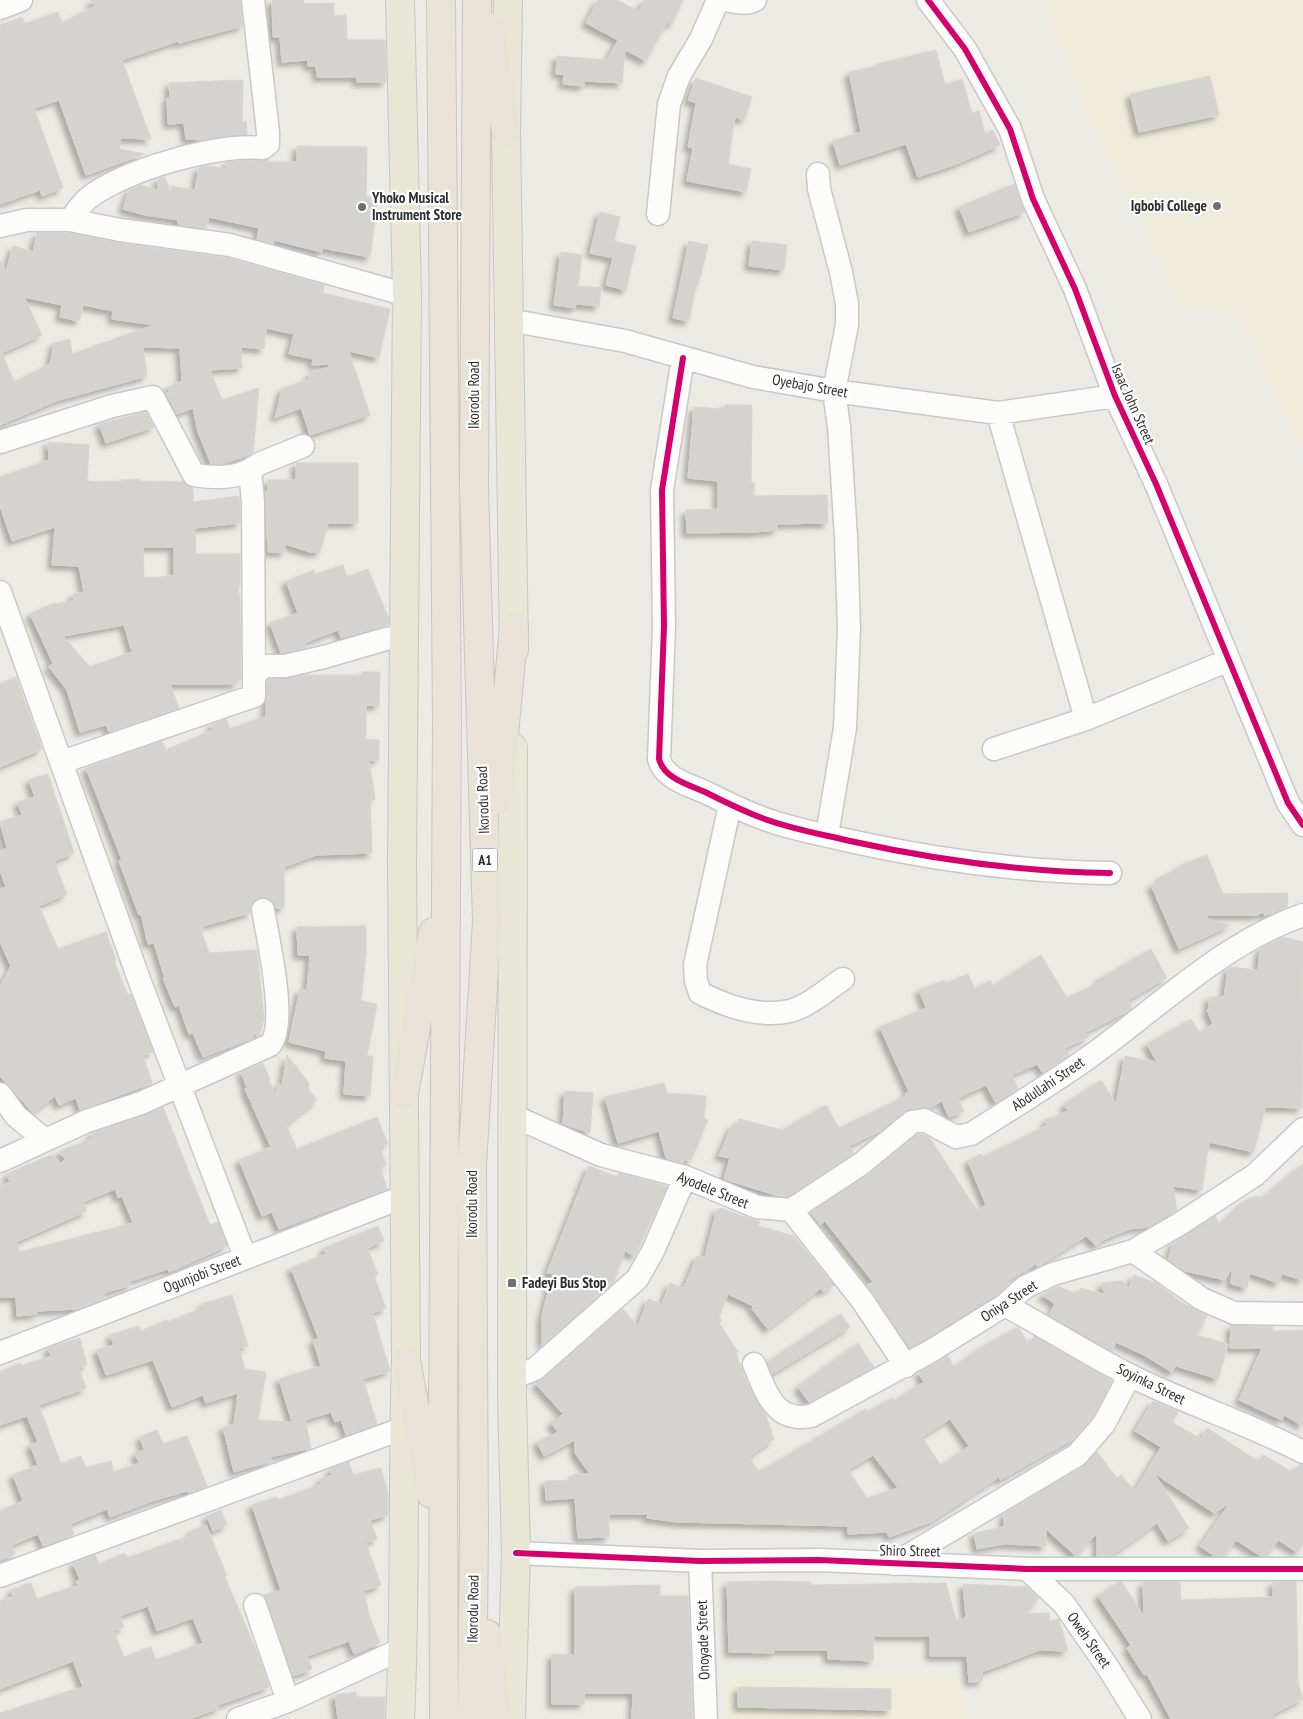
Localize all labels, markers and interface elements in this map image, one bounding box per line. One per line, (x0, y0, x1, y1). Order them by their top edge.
place label: Yhoko Musical Instrument Store (371, 188, 462, 224)
place label: Igbobi College (1131, 196, 1207, 215)
marker: Igbobi College (1211, 200, 1223, 212)
marker: Yhoko Musical Instrument Store (356, 201, 368, 213)
street label: Ikorodu Road (464, 361, 483, 429)
street label: Isaac John Street (1107, 361, 1160, 447)
street label: Oyebajo Street (771, 370, 849, 401)
street label: Ikorodu Road (472, 766, 493, 834)
road number: A1 (472, 848, 498, 872)
street label: Abdullahi Street (1008, 1052, 1088, 1115)
street label: Ayodele Street (675, 1167, 752, 1212)
street label: Ikorodu Road (462, 1170, 481, 1238)
street label: Ogunjobi Street (160, 1250, 243, 1297)
place label: Fadeyi Bus Stop (522, 1273, 607, 1292)
street label: Oniya Street (977, 1275, 1041, 1326)
marker: Fadeyi Bus Stop (506, 1277, 518, 1289)
street label: Soyinka Street (1114, 1359, 1189, 1408)
street label: Shiro Street (879, 1540, 941, 1561)
street label: Ikorodu Road (462, 1575, 483, 1643)
street label: Onoyade Street (692, 1600, 713, 1680)
street label: Oweh Street (1063, 1608, 1116, 1671)

